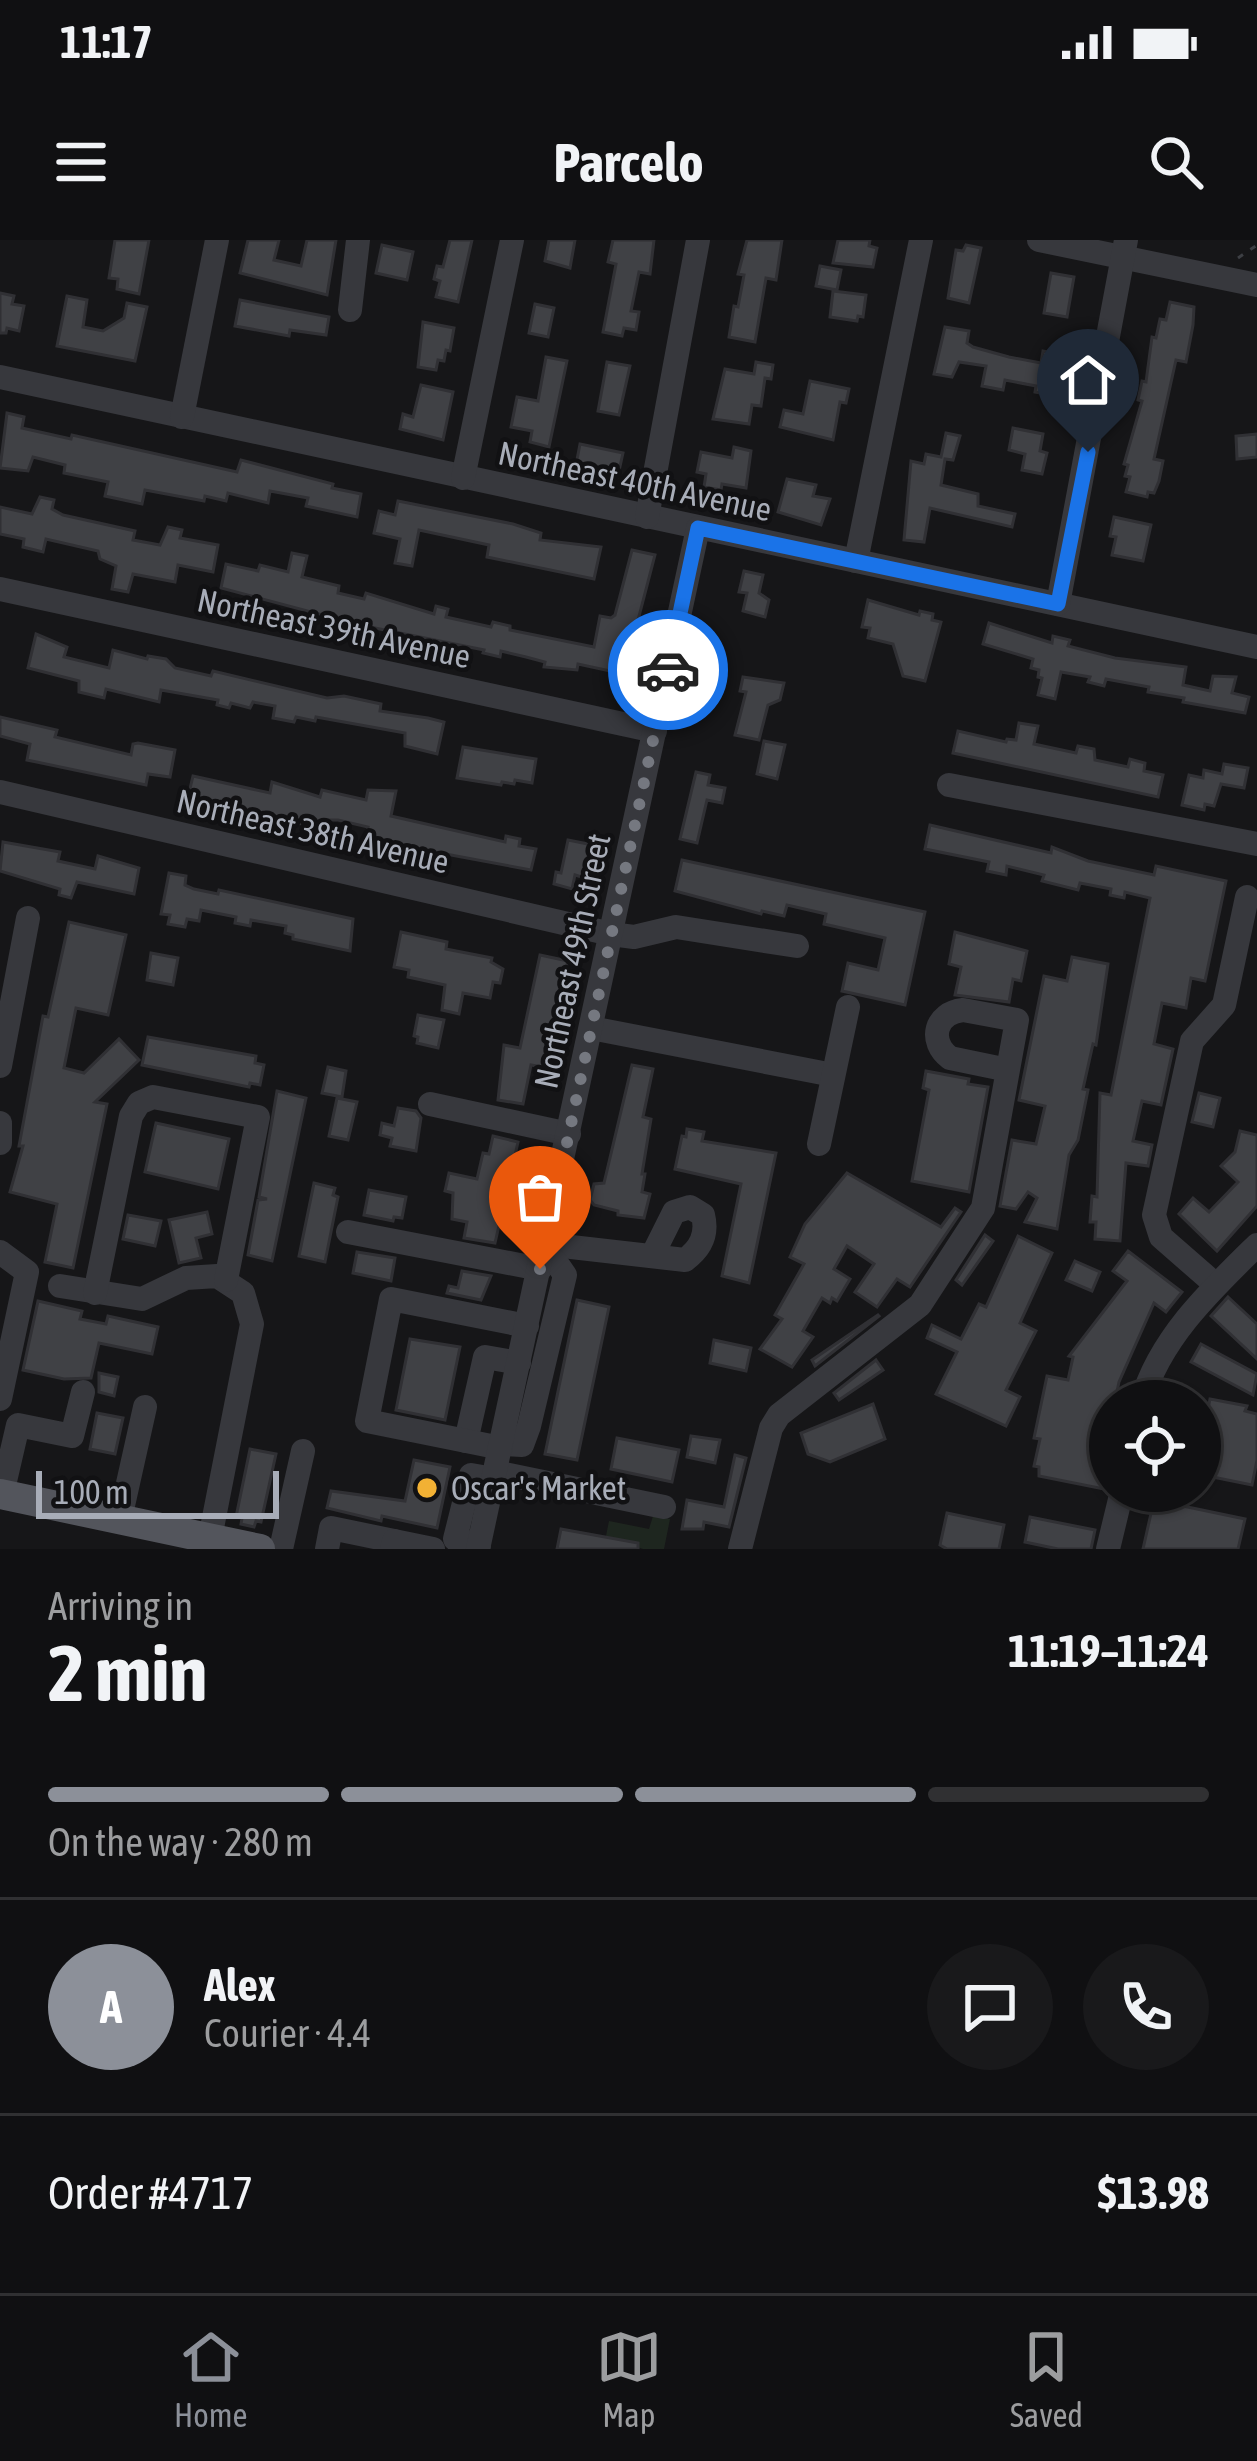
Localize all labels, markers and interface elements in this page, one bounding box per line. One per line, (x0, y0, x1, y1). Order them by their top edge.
text: 11:17 (60, 16, 153, 68)
icon: menu (48, 129, 114, 195)
icon: search (1143, 129, 1209, 195)
text: Parcelo (553, 132, 704, 193)
pin (1037, 329, 1139, 452)
icon: home (1055, 347, 1121, 413)
street label: Northeast 40th Avenue (495, 433, 775, 529)
street label: Northeast 39th Avenue (194, 580, 474, 676)
courier (608, 610, 728, 730)
icon: car (635, 637, 701, 703)
street label: Northeast 38th Avenue (173, 781, 453, 881)
street label: Northeast 49th Street (526, 830, 618, 1092)
pin (489, 1146, 591, 1269)
icon: bag (507, 1164, 573, 1230)
map controls (1089, 1380, 1221, 1512)
button: locate (1089, 1380, 1221, 1512)
scale bar (36, 1465, 279, 1518)
place label: Oscar's Market (451, 1469, 626, 1507)
text: 100 m (54, 1473, 129, 1511)
marker: Oscar's Market (414, 1475, 440, 1501)
text: Arriving in (48, 1584, 193, 1628)
text: 11:19–11:24 (1008, 1625, 1209, 1677)
text: 2 min (48, 1628, 207, 1718)
text: On the way · 280 m (48, 1820, 313, 1864)
button: chat (927, 1944, 1053, 2070)
button: phone (1083, 1944, 1209, 2070)
text: Alex (204, 1959, 276, 2011)
text: A (100, 1981, 122, 2033)
text: Courier · 4.4 (204, 2011, 371, 2055)
text: Order #4717 (48, 2167, 253, 2219)
text: $13.98 (1097, 2167, 1209, 2219)
tab: Home (174, 2324, 248, 2434)
tab: Map (596, 2324, 662, 2434)
tab: Saved (1010, 2324, 1083, 2434)

